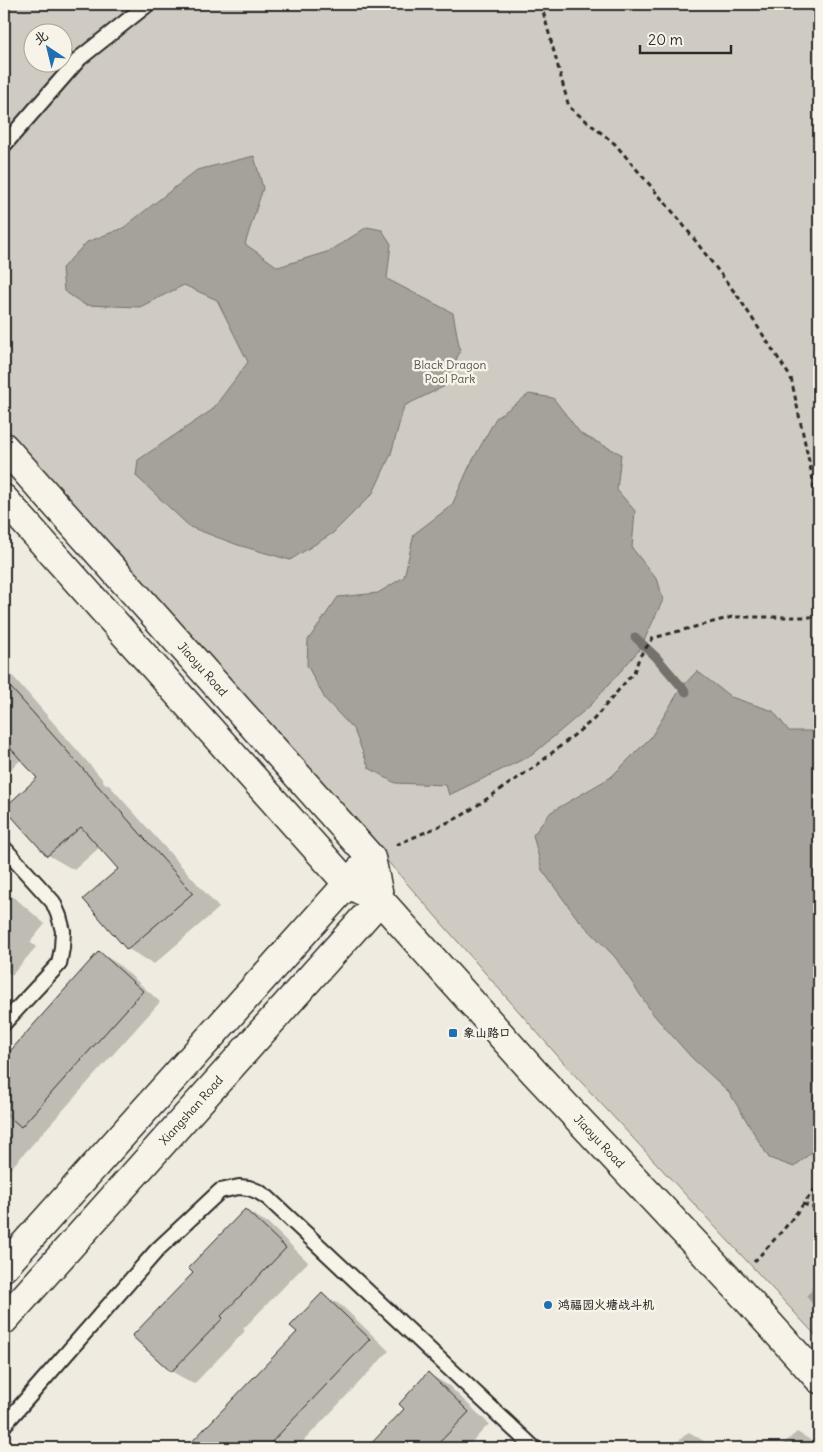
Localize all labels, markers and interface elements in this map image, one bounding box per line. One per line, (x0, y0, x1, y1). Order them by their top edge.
north arrow (22, 22, 72, 72)
scale bar (640, 22, 732, 54)
text: 北 (30, 26, 51, 49)
text: 20 m (648, 30, 683, 49)
park label: Black Dragon Pool Park (414, 357, 486, 386)
street label: Jiaoyu Road (175, 639, 231, 699)
place label: 象山路口 (463, 1025, 511, 1040)
marker: 象山路口 (447, 1027, 459, 1039)
street label: Xiangshan Road (156, 1073, 226, 1148)
street label: Jiaoyu Road (571, 1111, 628, 1171)
place label: 鸿福园火塘战斗机 (558, 1297, 655, 1312)
marker: 鸿福园火塘战斗机 (542, 1299, 554, 1311)

